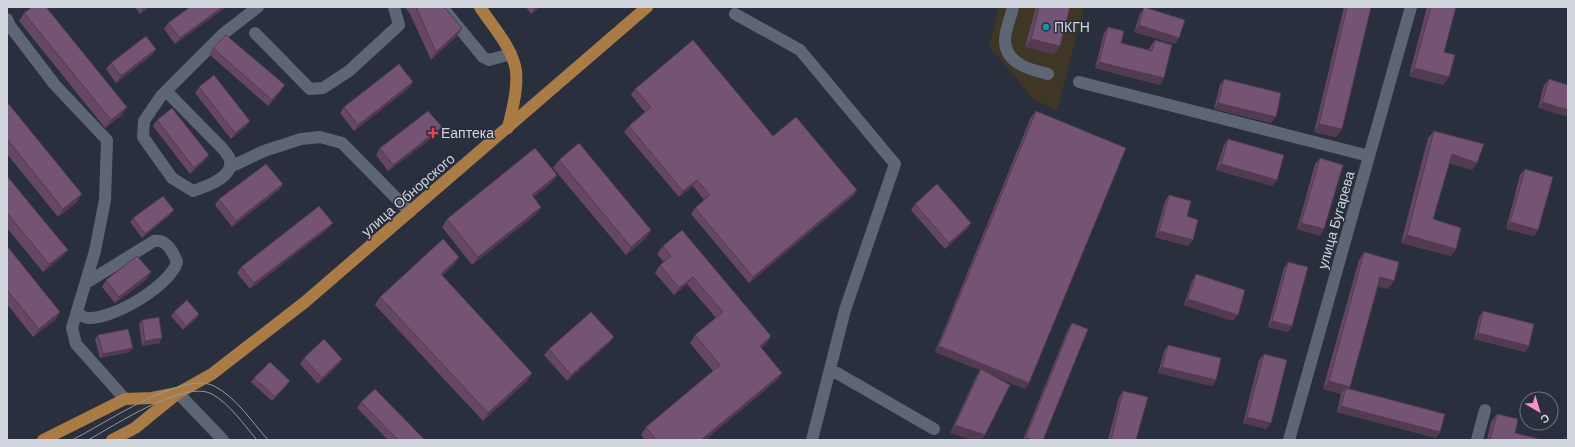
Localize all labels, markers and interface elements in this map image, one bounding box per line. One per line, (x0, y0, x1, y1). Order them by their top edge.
place label: ПКГН (1054, 18, 1090, 36)
marker: ПКГН (1041, 22, 1051, 32)
place label: Еаптека (441, 124, 494, 142)
marker: Еаптека (428, 128, 438, 138)
street label: улица Обнорского (358, 149, 459, 241)
street label: улица Бугарева (1313, 169, 1359, 271)
north arrow (1519, 391, 1559, 431)
text: С (1538, 411, 1553, 427)

